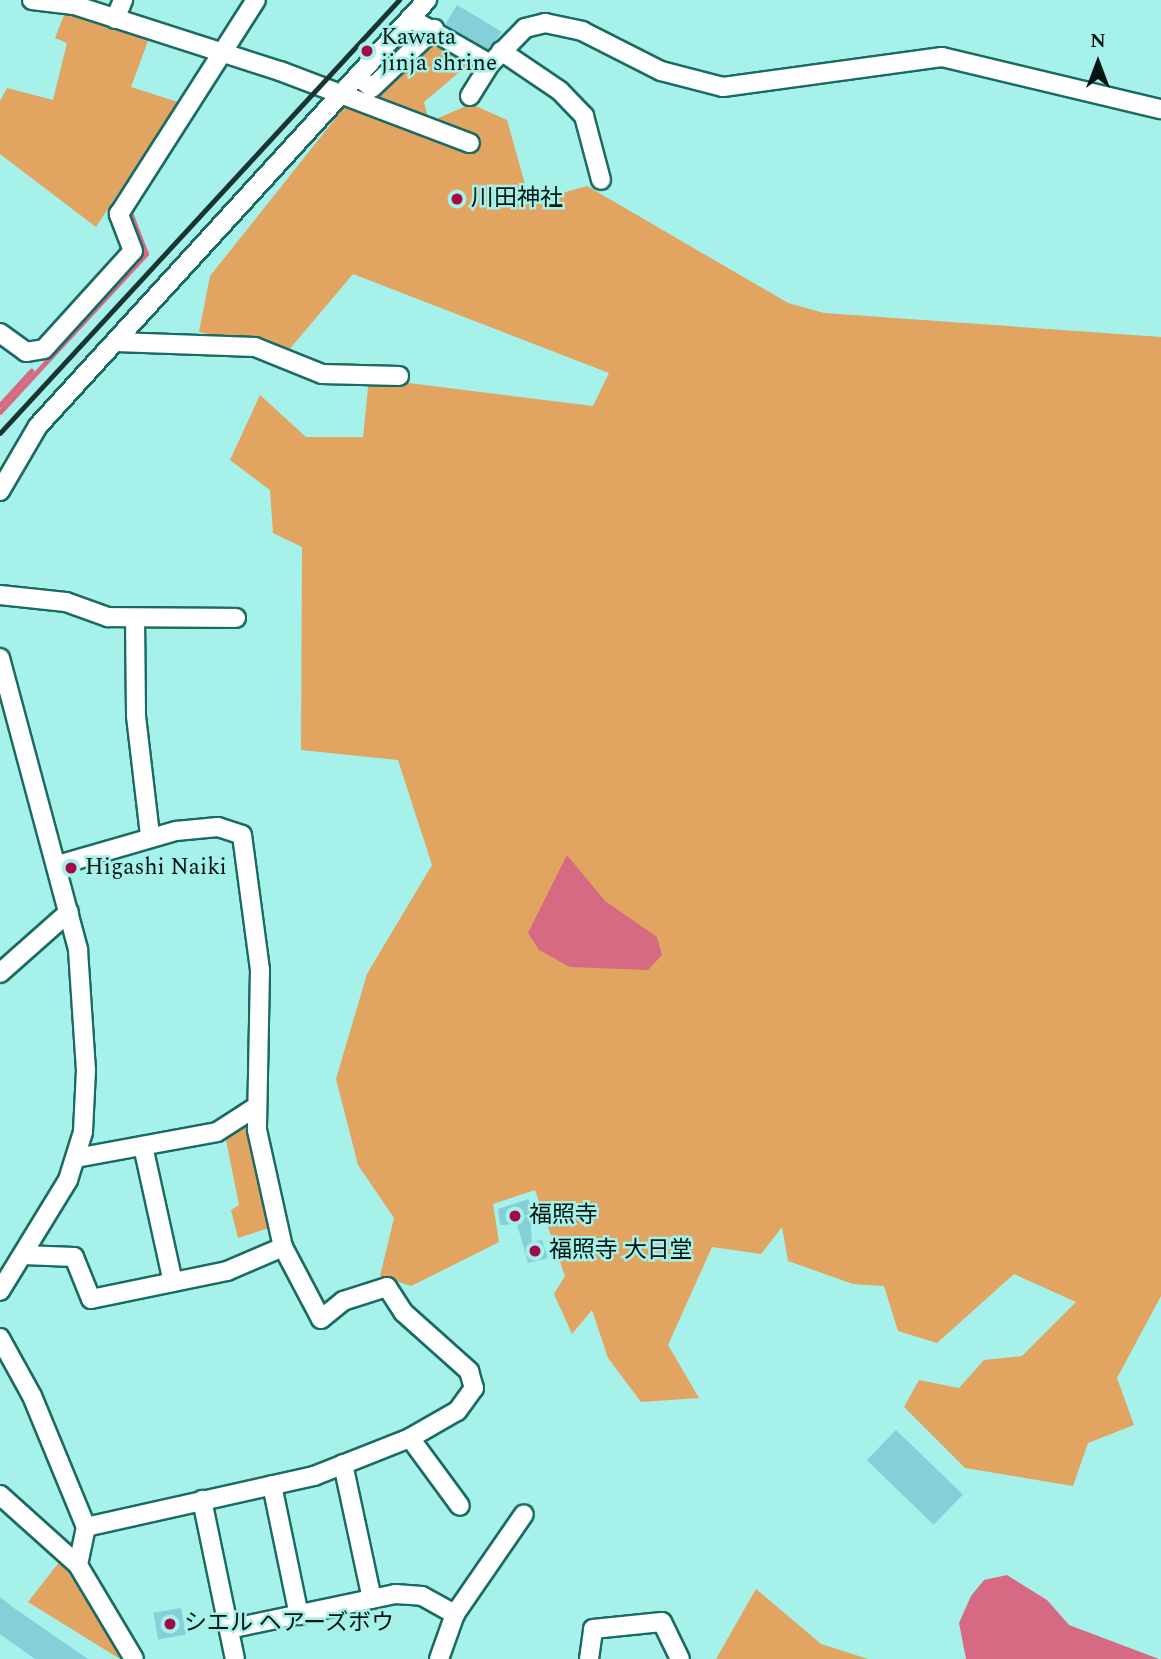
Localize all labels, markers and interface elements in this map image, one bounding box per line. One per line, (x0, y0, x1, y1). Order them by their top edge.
place label: Kawata jinja shrine (381, 24, 497, 78)
text: N (1090, 27, 1106, 56)
north arrow (1063, 28, 1133, 98)
marker: Kawata jinja shrine (359, 43, 375, 59)
place label: 川田神社 (471, 185, 563, 213)
marker: 川田神社 (449, 191, 465, 207)
place label: Higashi Naiki (85, 854, 227, 882)
marker: Higashi Naiki (63, 860, 79, 876)
place label: 福照寺 (529, 1202, 598, 1230)
marker: 福照寺 (507, 1208, 523, 1224)
place label: 福照寺 大日堂 (549, 1237, 693, 1265)
marker: 福照寺 大日堂 (527, 1243, 543, 1259)
place label: シエル ヘアーズボウ (184, 1610, 395, 1638)
marker: シエル ヘアーズボウ (162, 1616, 178, 1632)

